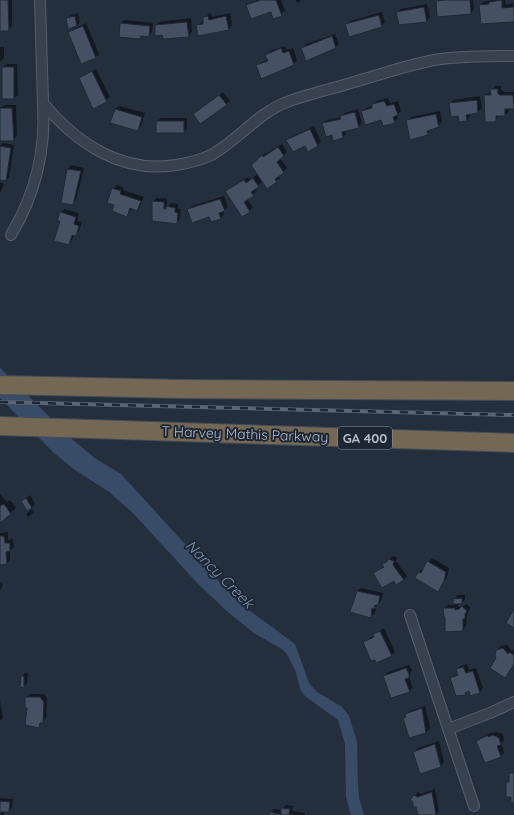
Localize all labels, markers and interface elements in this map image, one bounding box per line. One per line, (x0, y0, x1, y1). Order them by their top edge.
street label: T Harvey Mathis Parkway (161, 422, 329, 446)
road number: GA 400 (338, 427, 392, 449)
water label: Nancy Creek (182, 536, 260, 614)

